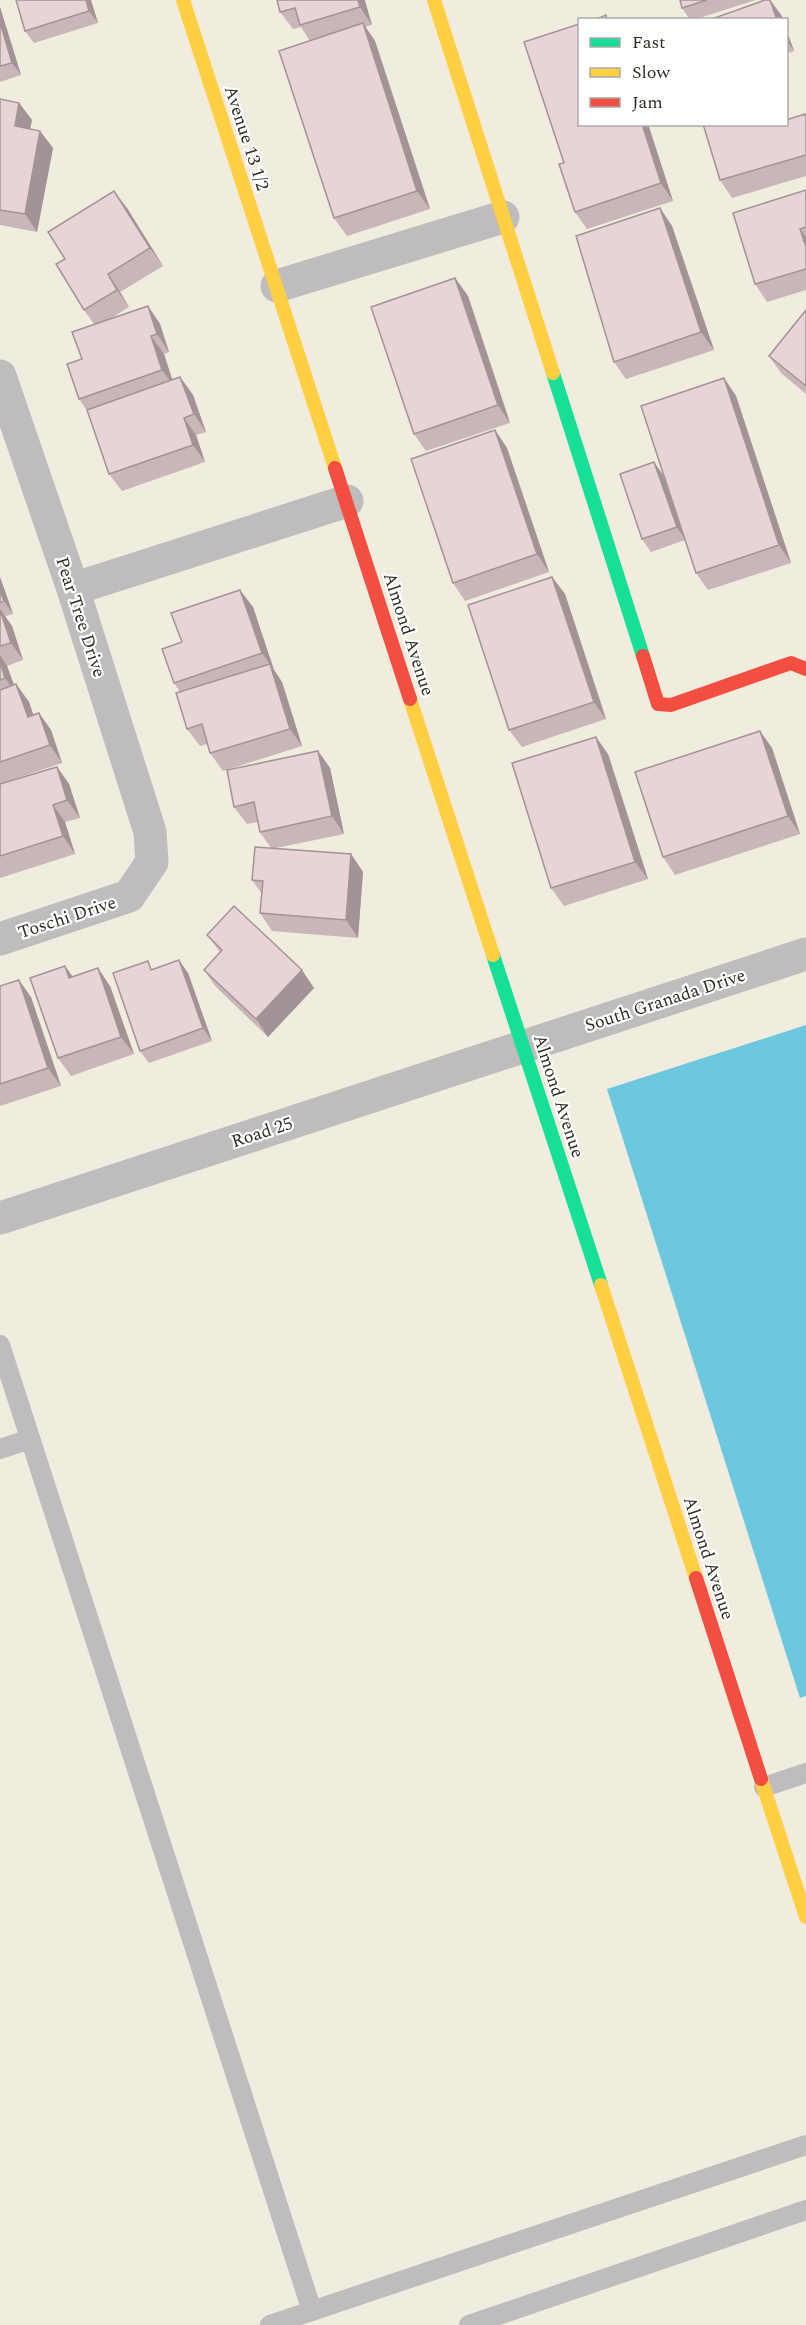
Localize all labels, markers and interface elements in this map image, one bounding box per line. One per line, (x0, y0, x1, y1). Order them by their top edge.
legend (578, 18, 788, 126)
text: Fast (632, 29, 665, 56)
text: Slow (632, 59, 671, 86)
street label: Avenue 13 1/2 (217, 82, 276, 194)
text: Jam (632, 89, 663, 116)
street label: Pear Tree Drive (48, 553, 113, 681)
street label: Almond Avenue (376, 569, 441, 699)
street label: Toschi Drive (15, 889, 120, 946)
street label: South Granada Drive (581, 962, 749, 1039)
street label: Almond Avenue (526, 1031, 591, 1161)
street label: Road 25 (228, 1110, 296, 1155)
street label: Almond Avenue (676, 1493, 741, 1623)

